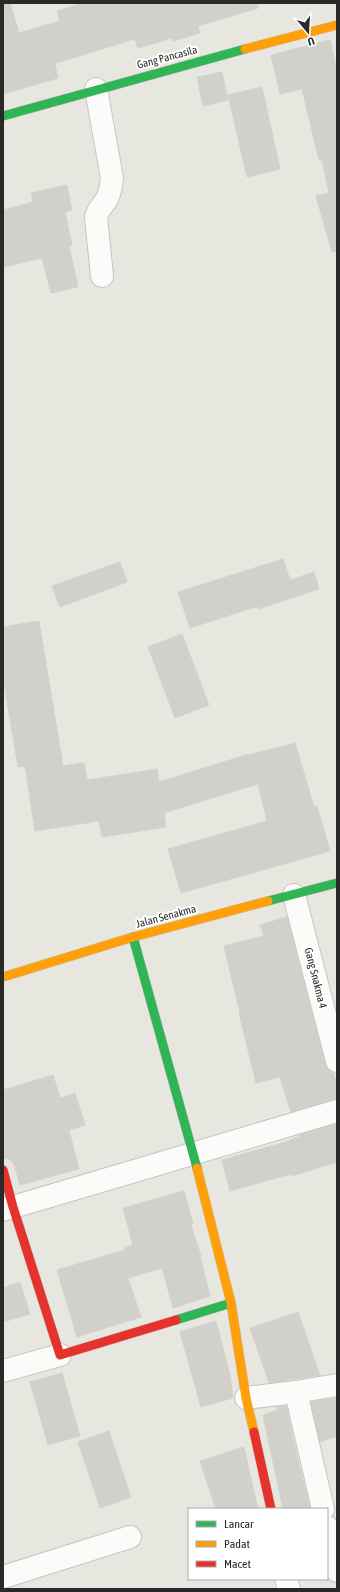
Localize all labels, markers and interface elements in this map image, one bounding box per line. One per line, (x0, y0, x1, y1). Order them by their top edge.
north arrow (288, 12, 328, 52)
text: U (306, 35, 316, 48)
street label: Gang Pancasila (136, 43, 198, 71)
street label: Jalan Senakma (135, 902, 197, 930)
street label: Gang Snakma 4 (303, 946, 329, 1010)
legend (188, 1508, 328, 1580)
text: Lancar (224, 1517, 254, 1531)
text: Padat (224, 1537, 250, 1551)
text: Macet (224, 1557, 252, 1571)

